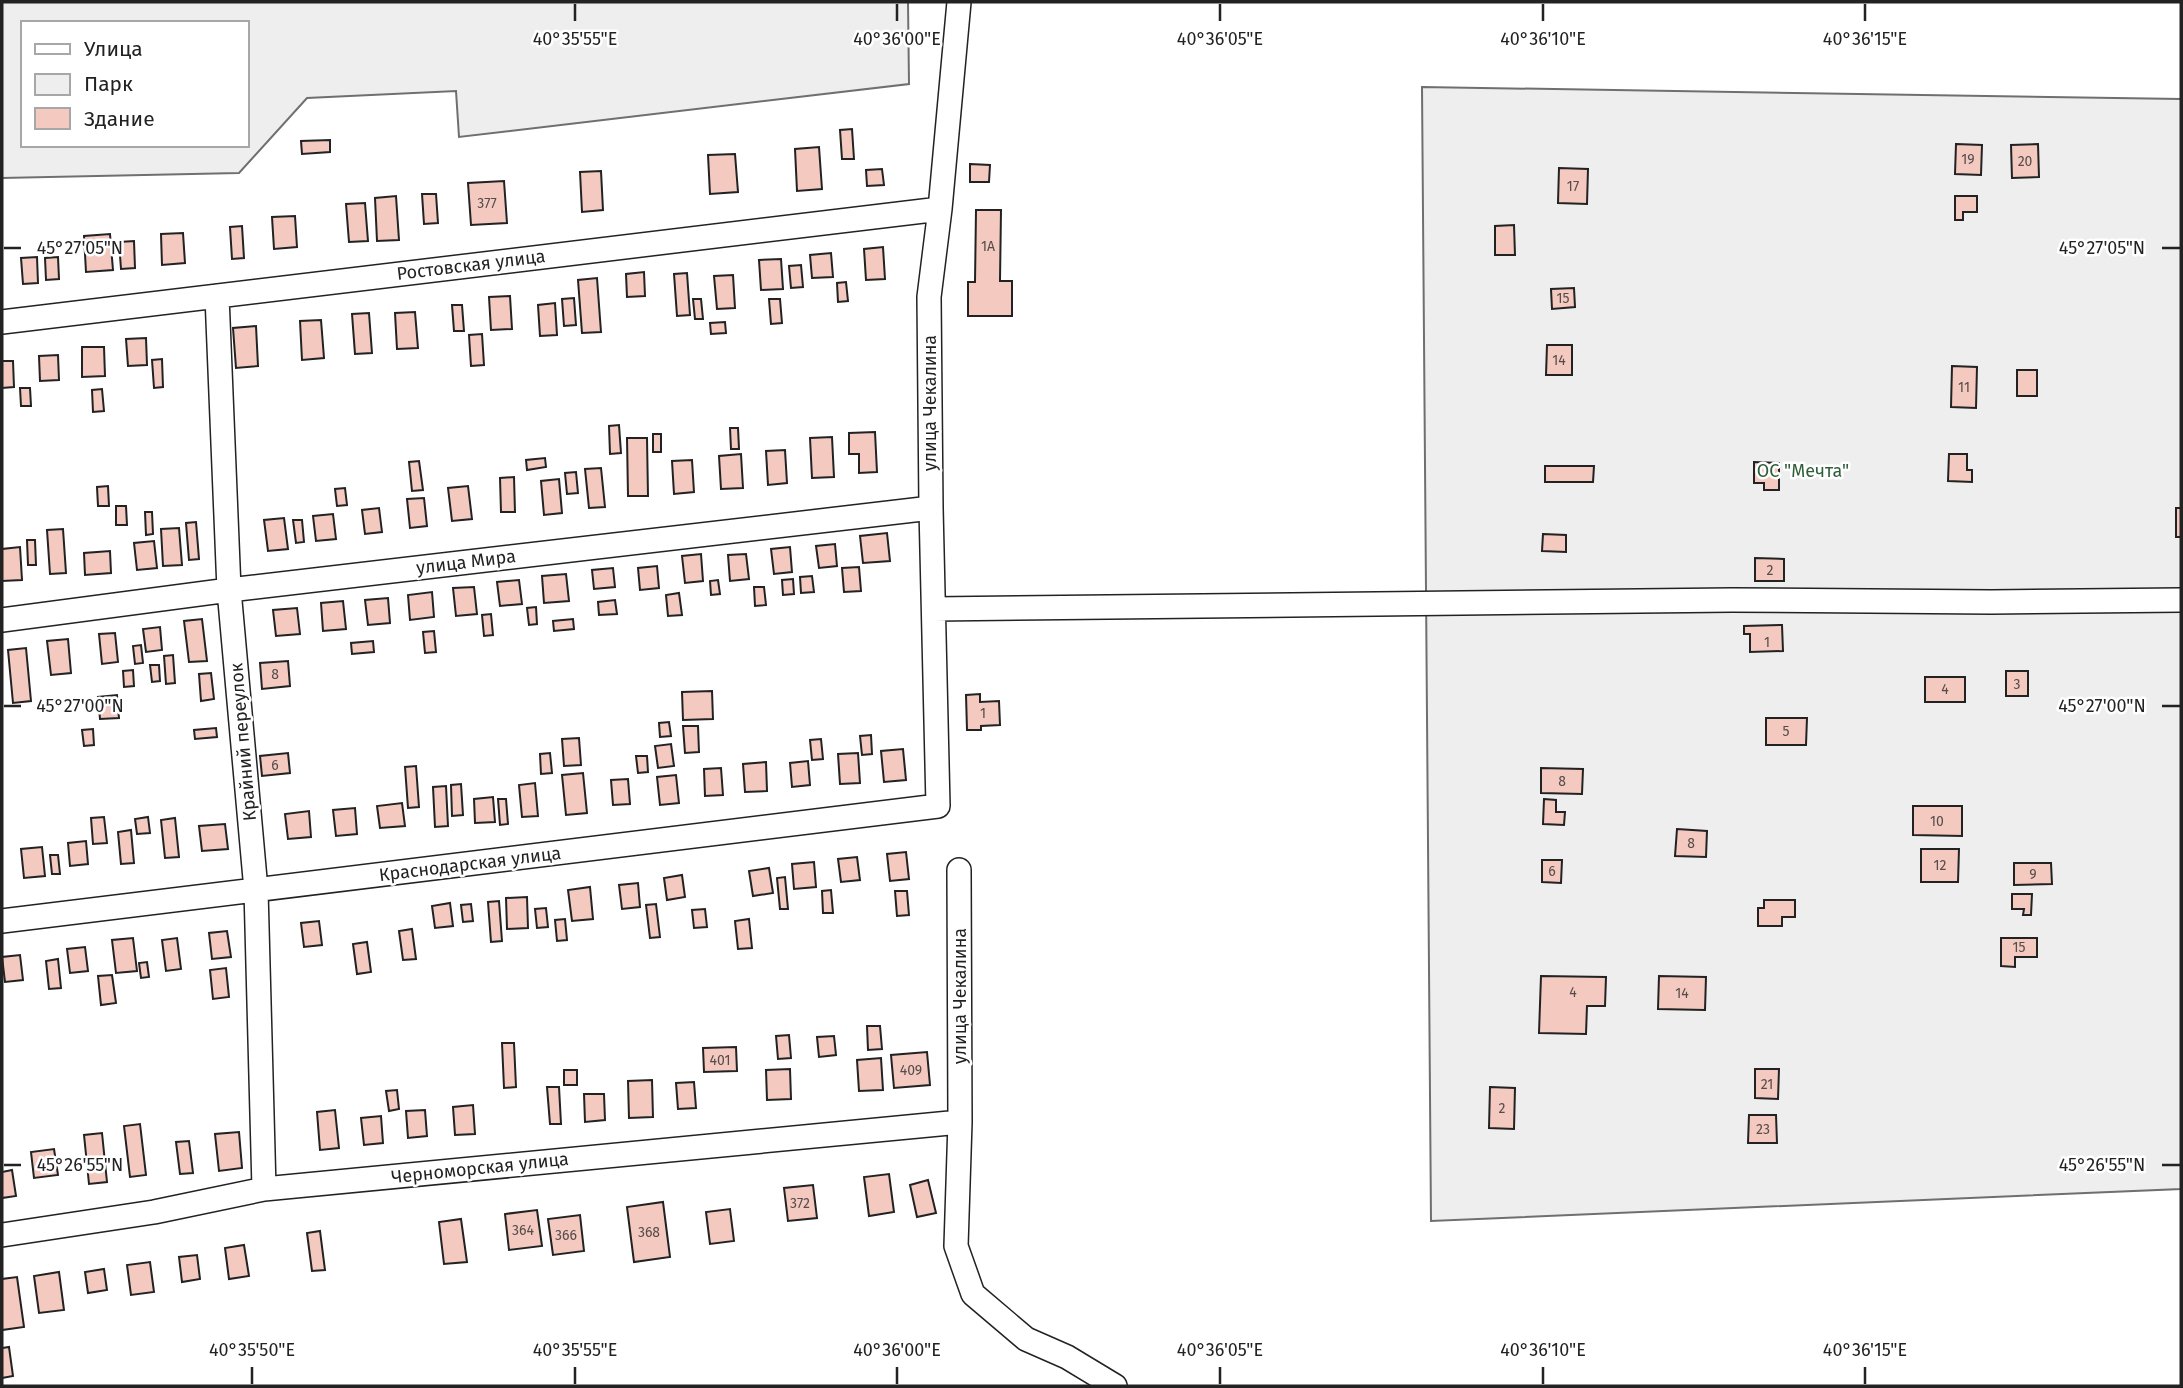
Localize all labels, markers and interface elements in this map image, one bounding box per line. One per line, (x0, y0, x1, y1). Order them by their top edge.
legend (21, 21, 248, 147)
text: 40°35'55"E (533, 28, 617, 50)
text: 40°36'00"E (853, 28, 941, 50)
text: 40°36'05"E (1177, 28, 1263, 50)
text: 40°36'10"E (1500, 28, 1586, 50)
text: 40°36'15"E (1823, 28, 1907, 50)
text: Улица (84, 36, 143, 62)
text: Парк (84, 71, 133, 97)
text: Здание (84, 106, 155, 132)
house number: 19 (1961, 151, 1975, 168)
house number: 20 (2018, 153, 2033, 170)
house number: 17 (1567, 178, 1579, 195)
house number: 377 (477, 195, 497, 212)
text: 45°27'05"N (37, 237, 123, 259)
text: 45°27'05"N (2059, 237, 2145, 259)
house number: 1А (981, 238, 995, 255)
street label: Ростовская улица (395, 245, 547, 285)
house number: 15 (1556, 290, 1570, 307)
street label: улица Чекалина (919, 335, 941, 471)
house number: 14 (1552, 352, 1566, 369)
house number: 11 (1958, 379, 1970, 396)
park label: ОС "Мечта" (1757, 460, 1849, 482)
street label: улица Мира (415, 545, 517, 579)
house number: 2 (1767, 562, 1774, 579)
house number: 1 (1764, 634, 1770, 651)
street label: Крайний переулок (225, 661, 261, 822)
house number: 8 (271, 666, 279, 683)
house number: 3 (2014, 676, 2021, 693)
house number: 4 (1941, 681, 1949, 698)
text: 45°27'00"N (36, 695, 124, 717)
text: 45°27'00"N (2058, 695, 2146, 717)
house number: 1 (980, 705, 986, 722)
house number: 5 (1782, 723, 1790, 740)
house number: 6 (271, 757, 279, 774)
house number: 8 (1558, 773, 1566, 790)
house number: 10 (1930, 813, 1944, 830)
house number: 8 (1687, 835, 1695, 852)
street label: Краснодарская улица (378, 842, 562, 886)
house number: 12 (1934, 857, 1947, 874)
house number: 6 (1548, 863, 1556, 880)
house number: 9 (2029, 866, 2037, 883)
street label: улица Чекалина (949, 928, 971, 1064)
house number: 15 (2012, 939, 2026, 956)
house number: 4 (1569, 984, 1577, 1001)
house number: 14 (1675, 985, 1689, 1002)
house number: 401 (710, 1052, 730, 1069)
house number: 409 (900, 1062, 922, 1079)
house number: 21 (1761, 1076, 1773, 1093)
house number: 2 (1499, 1100, 1506, 1117)
house number: 23 (1756, 1121, 1770, 1138)
street label: Черноморская улица (390, 1148, 570, 1188)
text: 45°26'55"N (37, 1154, 123, 1176)
text: 45°26'55"N (2059, 1154, 2145, 1176)
house number: 372 (790, 1195, 810, 1212)
house number: 364 (512, 1222, 534, 1239)
house number: 368 (638, 1224, 660, 1241)
house number: 366 (555, 1227, 577, 1244)
text: 40°35'50"E (209, 1339, 295, 1361)
text: 40°35'55"E (533, 1339, 617, 1361)
text: 40°36'00"E (853, 1339, 941, 1361)
text: 40°36'05"E (1177, 1339, 1263, 1361)
text: 40°36'10"E (1500, 1339, 1586, 1361)
text: 40°36'15"E (1823, 1339, 1907, 1361)

